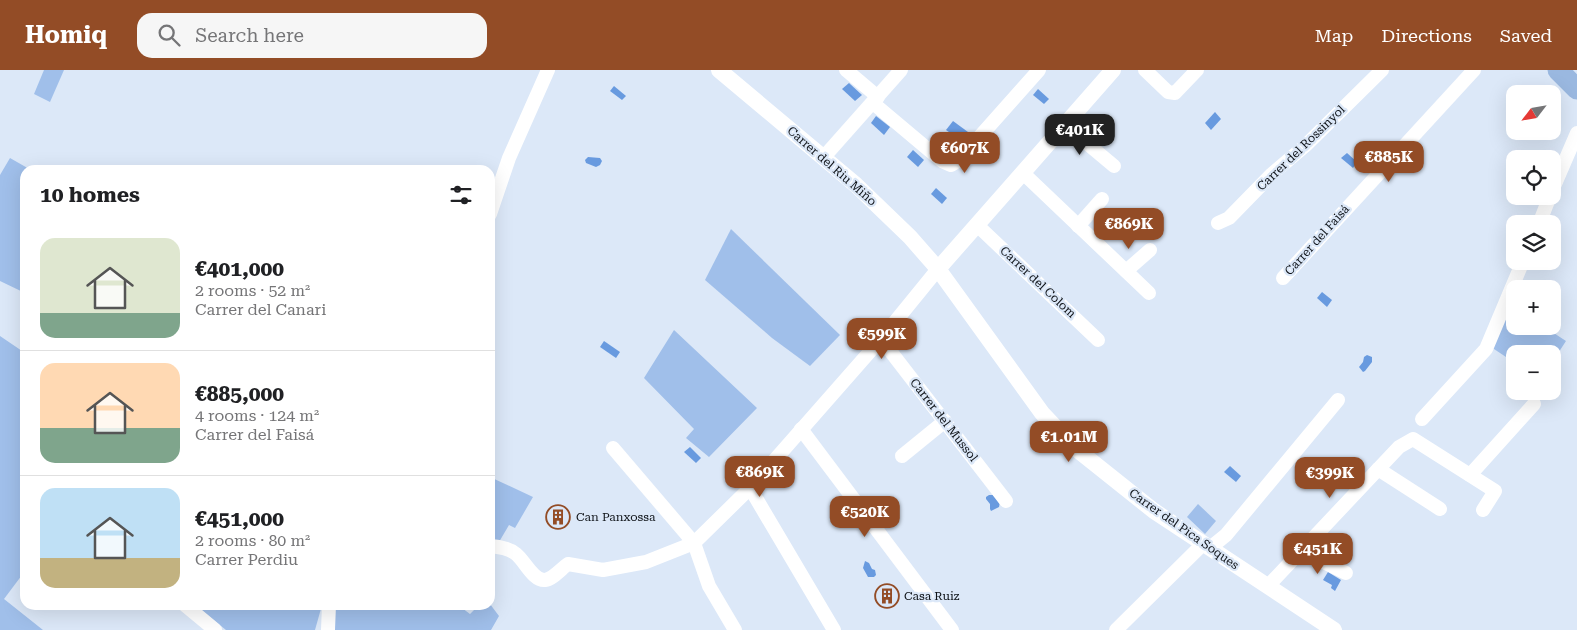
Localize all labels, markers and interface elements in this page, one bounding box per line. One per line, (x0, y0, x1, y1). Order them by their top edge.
search box (137, 13, 487, 58)
text: Homiq (25, 21, 107, 49)
icon: search (155, 21, 183, 49)
text: Search here (195, 24, 304, 47)
text: Map (1315, 25, 1353, 46)
text: Directions (1381, 25, 1472, 46)
text: Saved (1500, 25, 1552, 46)
north arrow (1506, 85, 1561, 140)
map controls (1506, 85, 1561, 400)
street label: Carrer del Rossinyol (1254, 102, 1348, 194)
pin: €401K (1045, 114, 1115, 156)
text: €401K (1056, 120, 1104, 139)
street label: Carrer del Riu Miño (785, 124, 879, 208)
pin: €607K (930, 132, 1000, 174)
text: €607K (941, 138, 989, 157)
pin: €885K (1354, 140, 1424, 183)
text: €885K (1365, 147, 1413, 166)
button: locate (1506, 150, 1561, 205)
icon: filters (447, 181, 475, 209)
text: 10 homes (40, 183, 140, 207)
street label: Carrer del Faisá (1282, 202, 1352, 278)
pin: €869K (1094, 208, 1164, 250)
text: €869K (1105, 214, 1153, 233)
button: layers (1506, 215, 1561, 270)
street label: Carrer del Colom (997, 243, 1079, 321)
text: €401,000 (195, 257, 284, 281)
icon: home (80, 258, 140, 318)
button: + (1506, 280, 1561, 335)
text: 2 rooms · 52 m² (195, 281, 310, 300)
text: Carrer del Canari (195, 300, 326, 319)
pin: €599K (847, 318, 917, 360)
text: €599K (858, 324, 906, 343)
button: − (1506, 345, 1561, 400)
street label: Carrer del Mussol (907, 376, 981, 465)
text: €885,000 (195, 382, 284, 406)
icon: home (80, 383, 140, 443)
text: 4 rooms · 124 m² (195, 406, 319, 425)
pin: €1.01M (1028, 420, 1110, 463)
text: Carrer del Faisá (195, 425, 314, 444)
text: €1.01M (1041, 427, 1097, 446)
pin: €869K (725, 456, 795, 498)
pin: €399K (1295, 456, 1365, 499)
text: €869K (736, 462, 784, 481)
text: €399K (1306, 463, 1354, 482)
street label: Carrer del Pica Soques (1127, 486, 1242, 572)
pin: €520K (830, 496, 900, 538)
text: €520K (841, 502, 889, 521)
building icon: Can Panxossa (545, 504, 571, 530)
text: €451,000 (195, 507, 284, 531)
icon: home (80, 508, 140, 568)
place label: Can Panxossa (576, 510, 656, 524)
text: 2 rooms · 80 m² (195, 531, 310, 550)
pin: €451K (1283, 532, 1353, 575)
text: €451K (1294, 539, 1342, 558)
text: Carrer Perdiu (195, 550, 298, 569)
building icon: Casa Ruiz (874, 583, 900, 609)
place label: Casa Ruiz (904, 589, 960, 603)

